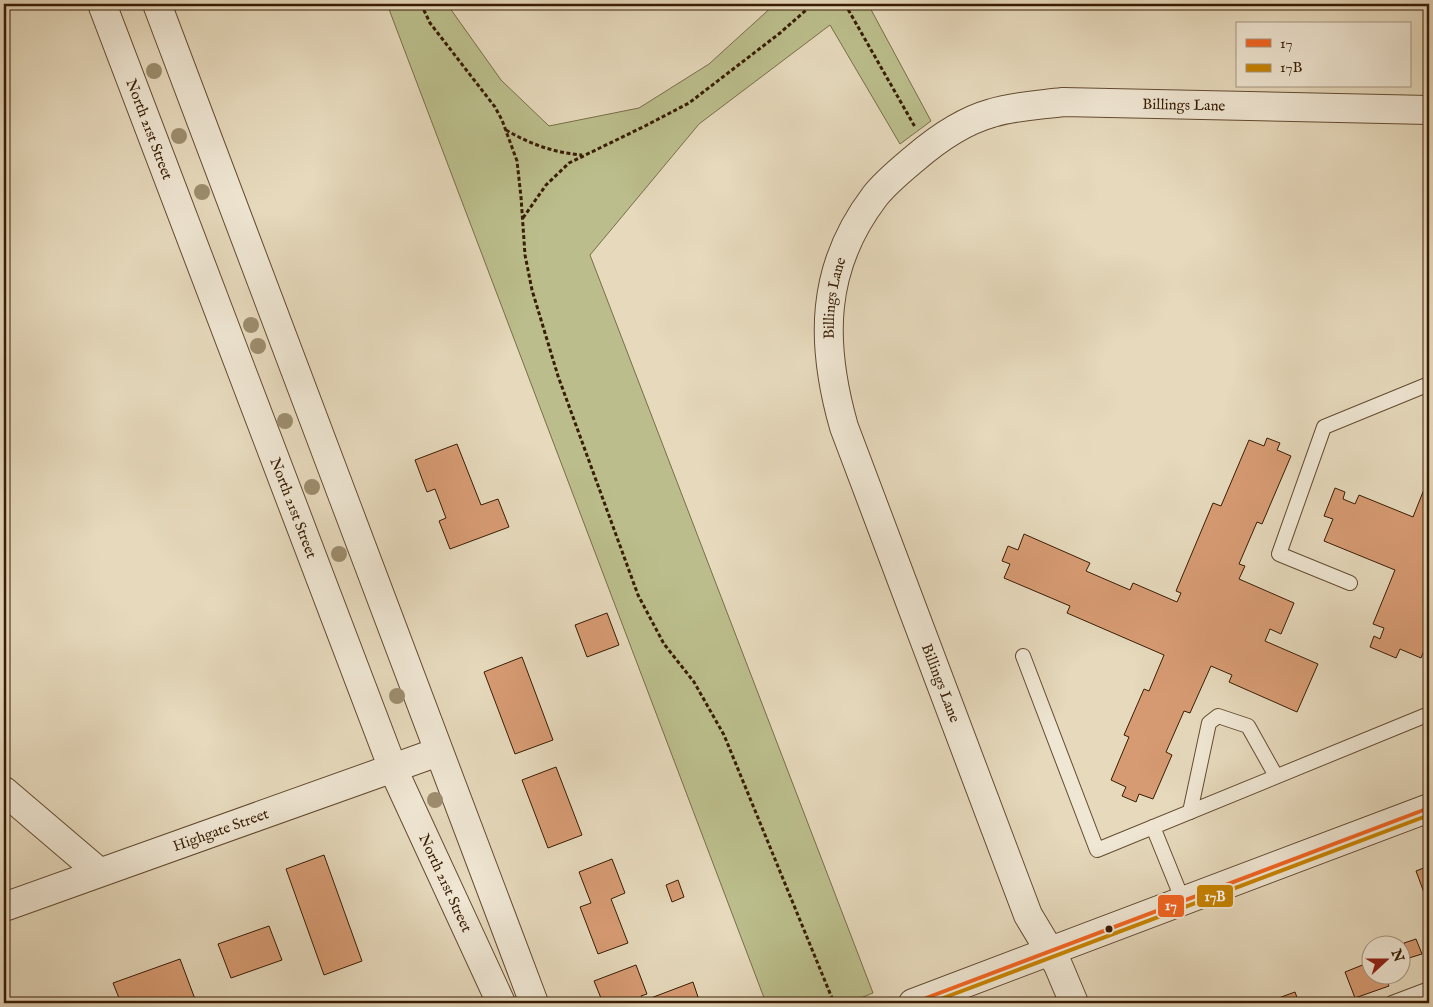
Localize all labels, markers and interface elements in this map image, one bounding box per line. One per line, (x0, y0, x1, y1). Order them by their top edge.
legend (1236, 22, 1410, 88)
text: 17 (1280, 34, 1293, 53)
text: 17B (1280, 58, 1303, 77)
street label: North 21st Street (121, 76, 177, 182)
street label: Billings Lane (1142, 95, 1226, 116)
street label: Billings Lane (820, 255, 850, 339)
street label: North 21st Street (265, 455, 321, 561)
street label: Billings Lane (917, 641, 964, 725)
street label: Highgate Street (170, 804, 271, 856)
street label: North 21st Street (414, 831, 476, 935)
line badge: 17B (1196, 884, 1234, 908)
text: 17B (1204, 888, 1226, 906)
line badge: 17 (1157, 894, 1185, 918)
text: 17 (1165, 897, 1177, 915)
unlabelled marker (1104, 924, 1114, 934)
north arrow (1360, 934, 1410, 984)
text: N (1386, 946, 1408, 965)

